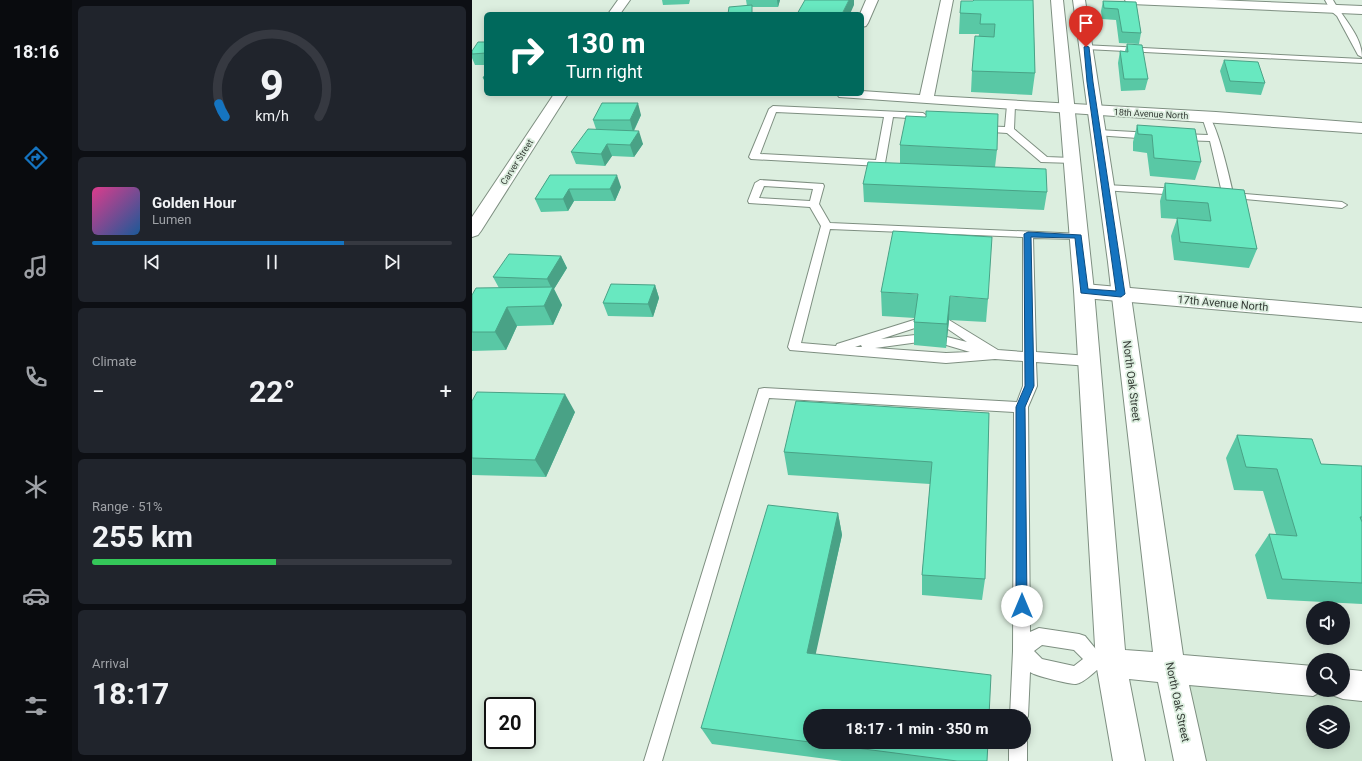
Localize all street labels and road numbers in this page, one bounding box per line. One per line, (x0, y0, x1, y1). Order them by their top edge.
street label: 18th Avenue North (1113, 107, 1189, 121)
street label: Carver Street (499, 137, 535, 187)
street label: 17th Avenue North (1177, 293, 1269, 314)
street label: North Oak Street (1120, 340, 1143, 423)
street label: North Oak Street (1163, 661, 1192, 744)

